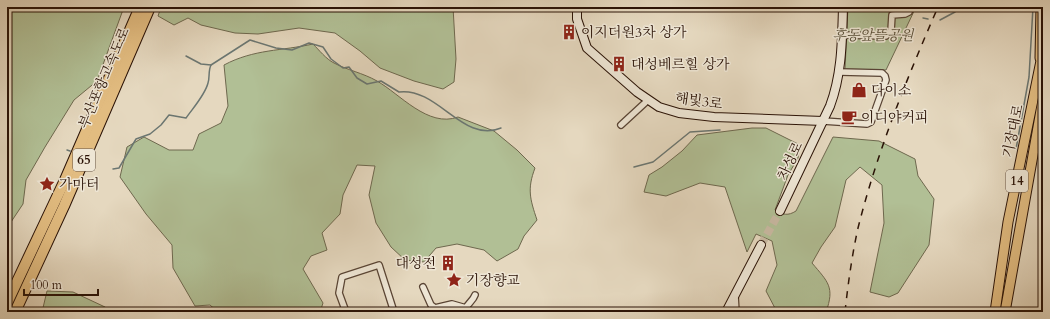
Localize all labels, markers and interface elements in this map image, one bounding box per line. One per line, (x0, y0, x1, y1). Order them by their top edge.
building icon: 이지더원3차 상가 (560, 23, 578, 41)
place label: 이지더원3차 상가 (581, 23, 687, 42)
street label: 부산포항고속도로 (74, 24, 134, 132)
park label: 후동앞뜰공원 (832, 26, 915, 45)
building icon: 대성베르힐 상가 (610, 55, 628, 73)
place label: 대성베르힐 상가 (631, 55, 730, 74)
shop icon: 다이소 (850, 81, 868, 99)
place label: 다이소 (871, 81, 912, 100)
street label: 해빛3로 (674, 88, 724, 114)
street label: 기장대로 (998, 102, 1028, 159)
cafe icon: 이디야커피 (840, 108, 858, 126)
place label: 이디야커피 (861, 108, 929, 127)
street label: 차성로 (773, 138, 807, 183)
road number: 65 (73, 149, 95, 171)
road number: 14 (1006, 170, 1028, 192)
place icon: 가마터 (38, 175, 56, 193)
place label: 가마터 (59, 175, 100, 194)
place label: 대성전 (395, 254, 436, 273)
building icon: 대성전 (439, 254, 457, 272)
scale bar (24, 271, 98, 297)
place icon: 기장향교 (445, 271, 463, 289)
place label: 기장향교 (466, 271, 521, 290)
text: 100 m (30, 277, 63, 293)

